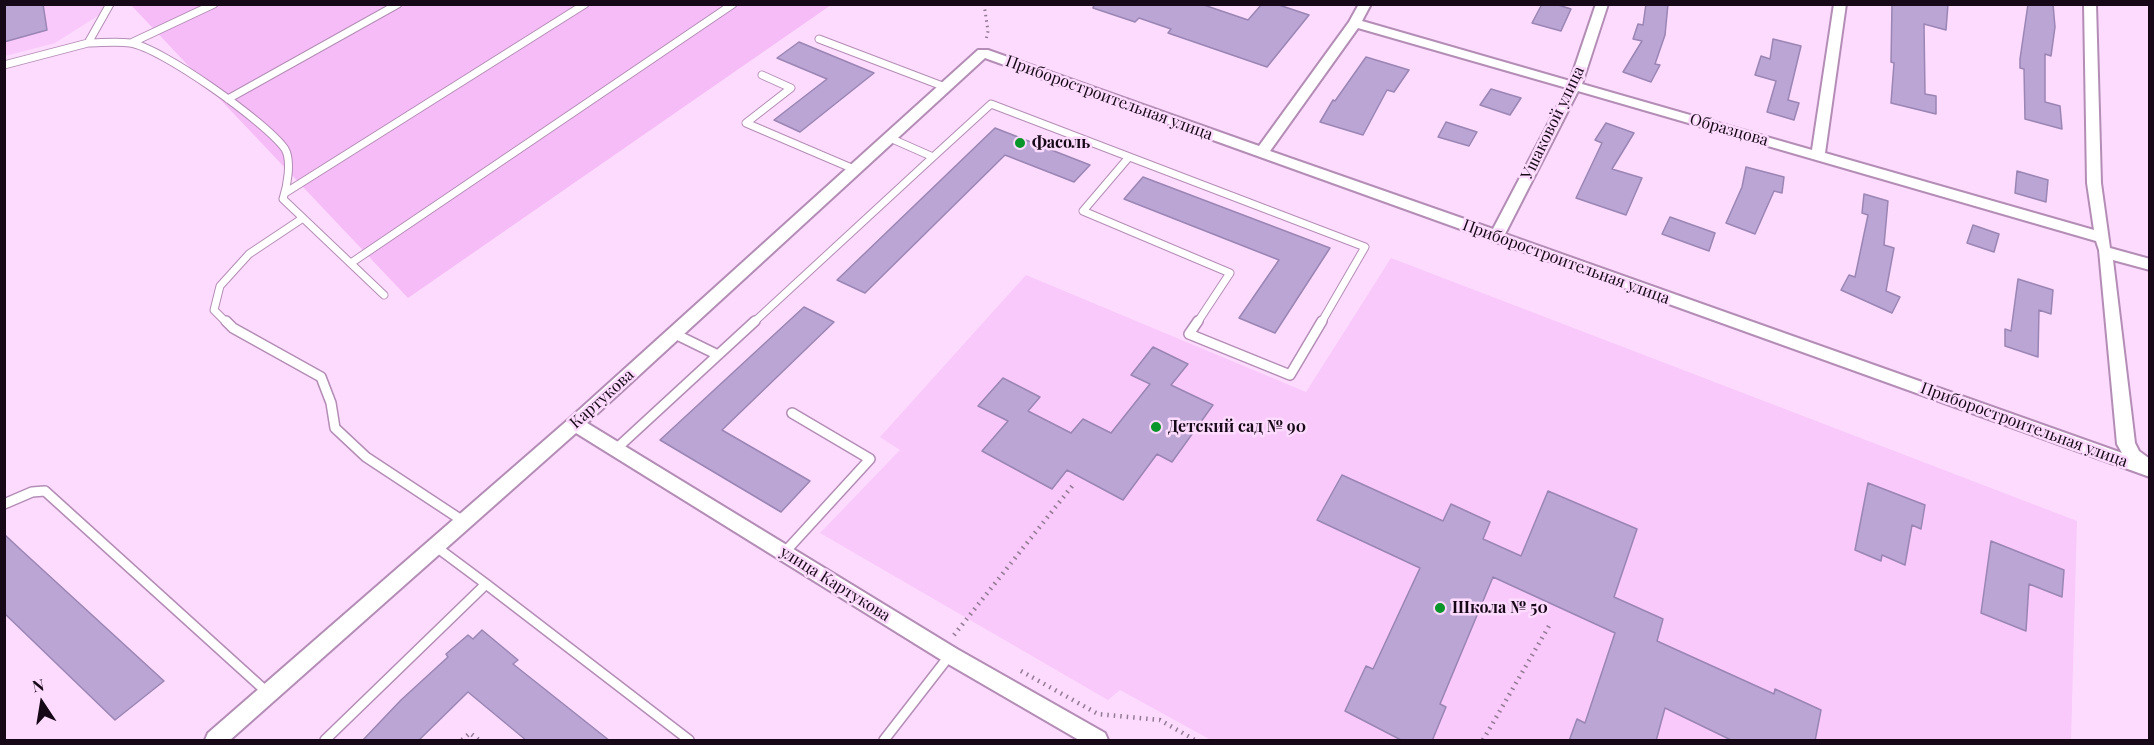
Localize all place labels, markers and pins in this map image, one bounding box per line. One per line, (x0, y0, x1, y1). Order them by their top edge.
place label: Фасоль (1032, 133, 1090, 153)
marker: Фасоль (1013, 136, 1027, 150)
place label: Детский сад № 90 (1168, 417, 1306, 437)
marker: Детский сад № 90 (1149, 420, 1163, 434)
place label: Школа № 50 (1452, 598, 1548, 618)
marker: Школа № 50 (1433, 601, 1447, 615)

